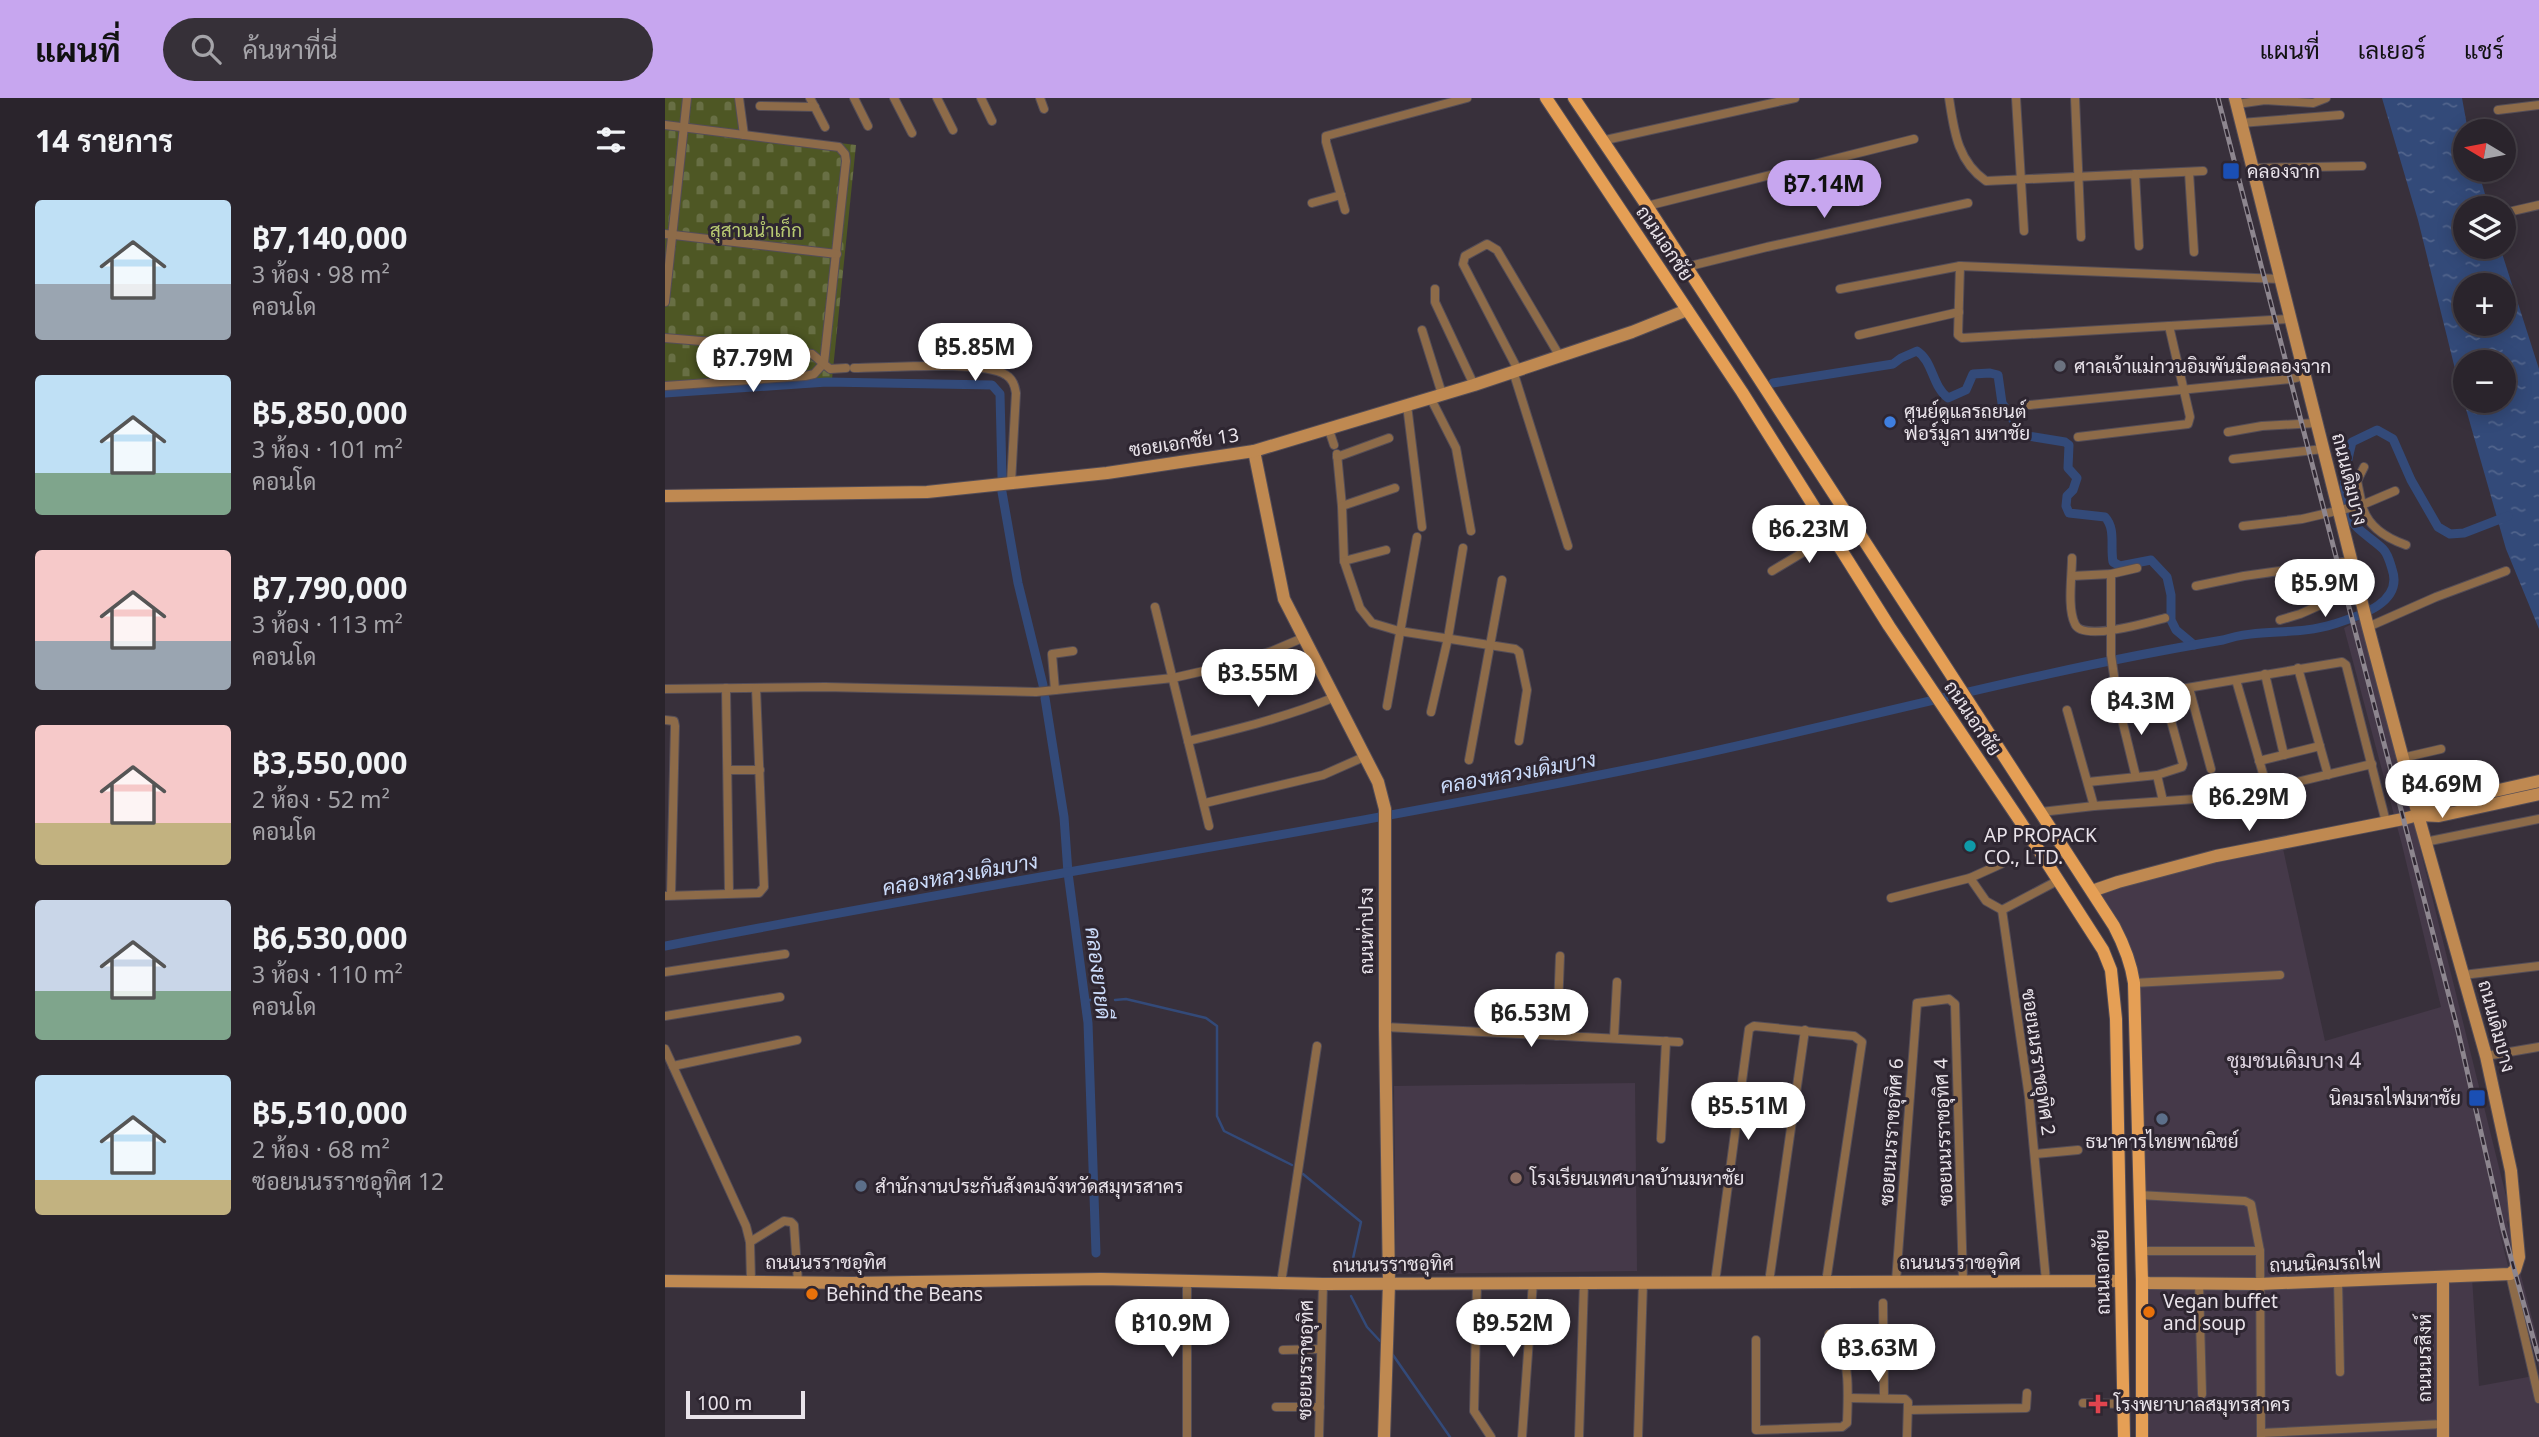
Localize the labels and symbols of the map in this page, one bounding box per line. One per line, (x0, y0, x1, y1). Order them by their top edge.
north arrow (2453, 119, 2517, 182)
place label: คลองจาก (2247, 158, 2320, 184)
pin: ฿7.14M (1767, 160, 1881, 220)
marker: คลองจาก (2221, 161, 2241, 181)
street label: ถนนเอกชัย (1630, 200, 1700, 286)
park label: สุสานน่ำเก็ก (710, 216, 802, 243)
pin: ฿5.85M (918, 324, 1032, 383)
pin: ฿7.79M (696, 334, 810, 394)
place label: ศาลเจ้าแม่กวนอิมพันมือคลองจาก (2074, 353, 2331, 379)
marker: ศาลเจ้าแม่กวนอิมพันมือคลองจาก (2052, 358, 2068, 374)
place label: ศูนย์ดูแลรถยนต์ ฟอร์มูลา มหาชัย (1904, 398, 2030, 447)
marker: ศูนย์ดูแลรถยนต์ ฟอร์มูลา มหาชัย (1882, 414, 1898, 430)
street label: ซอยเอกชัย 13 (1127, 421, 1241, 463)
street label: ถนนเดิมบาง (2326, 430, 2374, 528)
pin: ฿6.23M (1752, 505, 1866, 565)
pin: ฿5.9M (2276, 560, 2374, 619)
pin: ฿3.55M (1201, 650, 1315, 709)
street label: ถนนเอกชัย (1938, 675, 2008, 761)
pin: ฿4.3M (2092, 678, 2190, 737)
water label: คลองหลวงเดิมบาง (1438, 745, 1598, 799)
pin: ฿4.69M (2385, 760, 2499, 820)
pin: ฿6.29M (2192, 774, 2306, 833)
place label: AP PROPACK CO., LTD. (1984, 822, 2097, 870)
marker: AP PROPACK CO., LTD. (1962, 838, 1978, 854)
water label: คลองหลวงเดิมบาง (880, 847, 1040, 901)
street label: ถนนท่าปรง (1353, 887, 1379, 975)
water label: คลองยายดี (1079, 925, 1119, 1023)
street label: ถนนเดิมบาง (2472, 977, 2522, 1075)
street label: ซอยนนรราชอุทิศ 2 (2016, 987, 2062, 1137)
pin: ฿6.53M (1474, 990, 1588, 1049)
district label: ชุมชนเดิมบาง 4 (2227, 1046, 2361, 1075)
street label: ซอยนนรราชอุทิศ 6 (1873, 1057, 1909, 1207)
street label: ซอยนนรราชอุทิศ 4 (1927, 1057, 1959, 1206)
pin: ฿5.51M (1691, 1082, 1805, 1142)
place label: นิคมรถไฟมหาชัย (2329, 1085, 2461, 1111)
marker: นิคมรถไฟมหาชัย (2467, 1088, 2487, 1108)
marker: ธนาคารไทยพาณิชย์ (2154, 1111, 2170, 1127)
place label: ธนาคารไทยพาณิชย์ (2085, 1128, 2239, 1154)
place label: โรงเรียนเทศบาลบ้านมหาชัย (1529, 1165, 1744, 1191)
marker: โรงเรียนเทศบาลบ้านมหาชัย (1508, 1170, 1524, 1186)
place label: สำนักงานประกันสังคมจังหวัดสมุทรสาคร (875, 1173, 1183, 1199)
marker: สำนักงานประกันสังคมจังหวัดสมุทรสาคร (853, 1178, 869, 1194)
street label: ถนนเอกชัย (2088, 1229, 2116, 1315)
street label: ถนนนิคมรถไฟ (2269, 1248, 2381, 1278)
street label: ถนนนรราชอุทิศ (765, 1249, 887, 1275)
street label: ถนนนรราชอุทิศ (1899, 1249, 2021, 1275)
street label: ถนนนรราชอุทิศ (1332, 1250, 1454, 1278)
place label: Behind the Beans (826, 1281, 983, 1307)
marker: Behind the Beans (804, 1286, 820, 1302)
place label: Vegan buffet and soup (2163, 1288, 2278, 1336)
pin: ฿10.9M (1115, 1300, 1229, 1359)
street label: ซอยนรราชอุทิศ (1291, 1300, 1319, 1420)
pin: ฿9.52M (1456, 1300, 1570, 1359)
marker: Vegan buffet and soup (2141, 1304, 2157, 1320)
street label: ถนนนรสิงห์ (2411, 1314, 2437, 1402)
pin: ฿3.63M (1821, 1324, 1935, 1384)
scale bar (686, 1388, 805, 1420)
place label: โรงพยาบาลสมุทรสาคร (2113, 1391, 2291, 1417)
marker: โรงพยาบาลสมุทรสาคร (2088, 1394, 2108, 1414)

